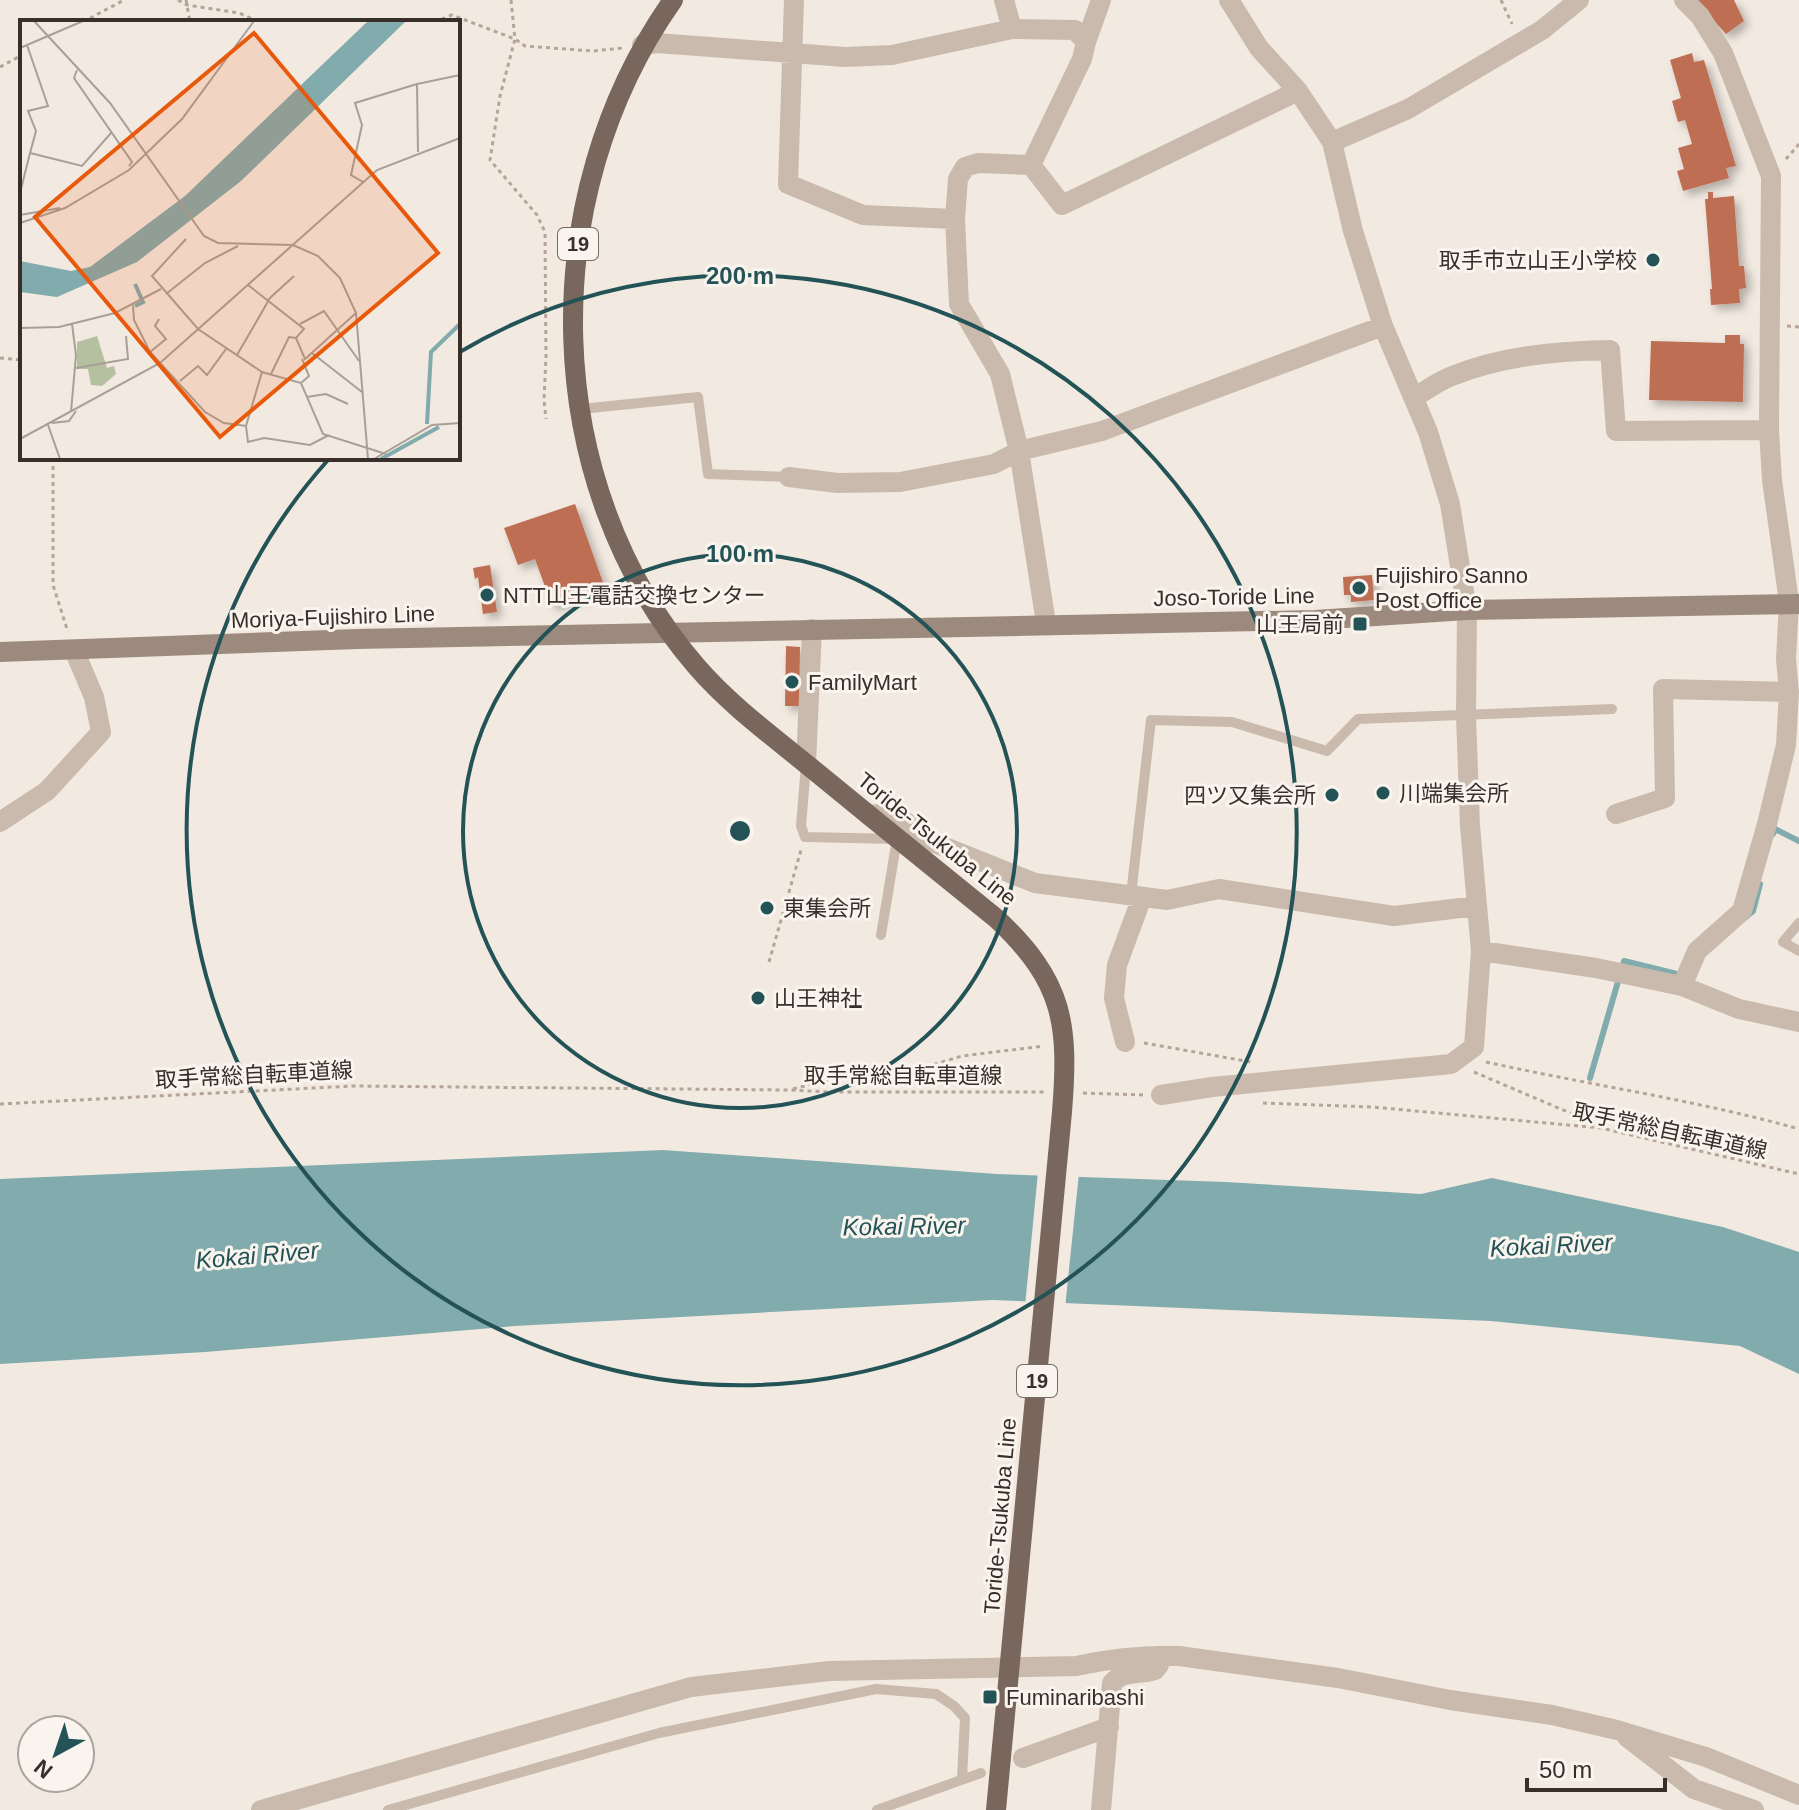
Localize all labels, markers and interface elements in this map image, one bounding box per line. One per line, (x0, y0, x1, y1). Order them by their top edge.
inset map (20, 20, 460, 460)
road number: 19 (558, 228, 598, 260)
place label: 取手市立山王小学校 (1439, 248, 1637, 273)
marker: 取手市立山王小学校 (1644, 251, 1662, 269)
text: 200 m (706, 262, 774, 289)
text: 100 m (706, 540, 774, 567)
place label: Fujishiro Sanno Post Office (1375, 563, 1528, 613)
marker: Fujishiro Sanno Post Office (1350, 579, 1368, 597)
place label: NTT山王電話交換センター (503, 583, 766, 608)
street label: Joso-Toride Line (1153, 583, 1315, 611)
marker: NTT山王電話交換センター (478, 586, 496, 604)
street label: Moriya-Fujishiro Line (231, 601, 435, 633)
place label: 山王局前 (1256, 612, 1344, 637)
marker: 山王局前 (1351, 615, 1369, 633)
place label: FamilyMart (808, 670, 917, 695)
marker: FamilyMart (783, 673, 801, 691)
street label: Toride-Tsukuba Line (853, 767, 1021, 911)
place label: 川端集会所 (1399, 781, 1509, 806)
place label: 四ツ又集会所 (1184, 783, 1316, 808)
marker: 川端集会所 (1374, 784, 1392, 802)
marker: 四ツ又集会所 (1323, 786, 1341, 804)
centre of rings (726, 817, 754, 845)
place label: 東集会所 (783, 896, 871, 921)
marker: 東集会所 (758, 899, 776, 917)
place label: 山王神社 (774, 986, 862, 1011)
marker: 山王神社 (749, 989, 767, 1007)
street label: 取手常総自転車道線 (154, 1057, 354, 1093)
street label: 取手常総自転車道線 (804, 1063, 1002, 1088)
street label: 取手常総自転車道線 (1571, 1098, 1769, 1164)
water label: Kokai River (842, 1211, 967, 1241)
water label: Kokai River (1489, 1228, 1614, 1262)
water label: Kokai River (195, 1236, 320, 1274)
road number: 19 (1017, 1365, 1057, 1397)
street label: Toride-Tsukuba Line (979, 1417, 1021, 1615)
place label: Fuminaribashi (1006, 1685, 1144, 1710)
marker: Fuminaribashi (981, 1688, 999, 1706)
north arrow (16, 1714, 96, 1794)
scale bar (1527, 1742, 1665, 1792)
text: N (29, 1754, 58, 1784)
text: 50 m (1539, 1756, 1592, 1783)

